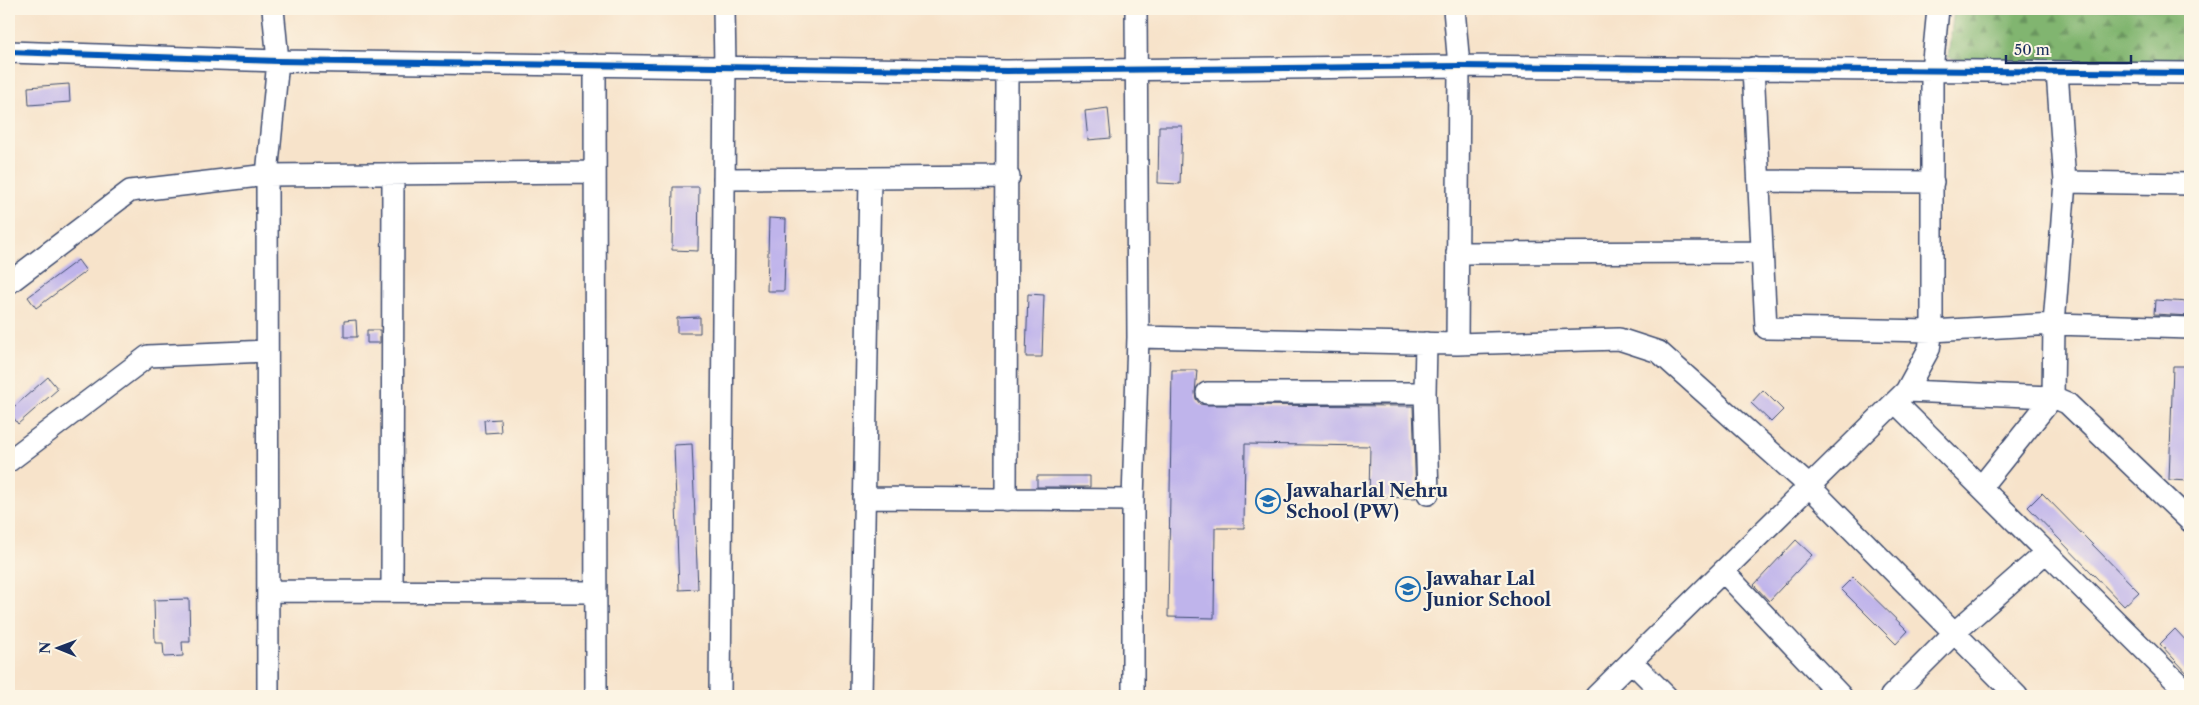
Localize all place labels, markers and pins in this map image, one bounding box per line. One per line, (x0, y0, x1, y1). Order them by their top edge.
place label: Jawaharlal Nehru School (PW) (1283, 480, 1448, 523)
school or university icon: Jawaharlal Nehru School (PW) (1255, 488, 1281, 514)
place label: Jawahar Lal Junior School (1423, 568, 1551, 611)
school or university icon: Jawahar Lal Junior School (1395, 576, 1421, 602)

